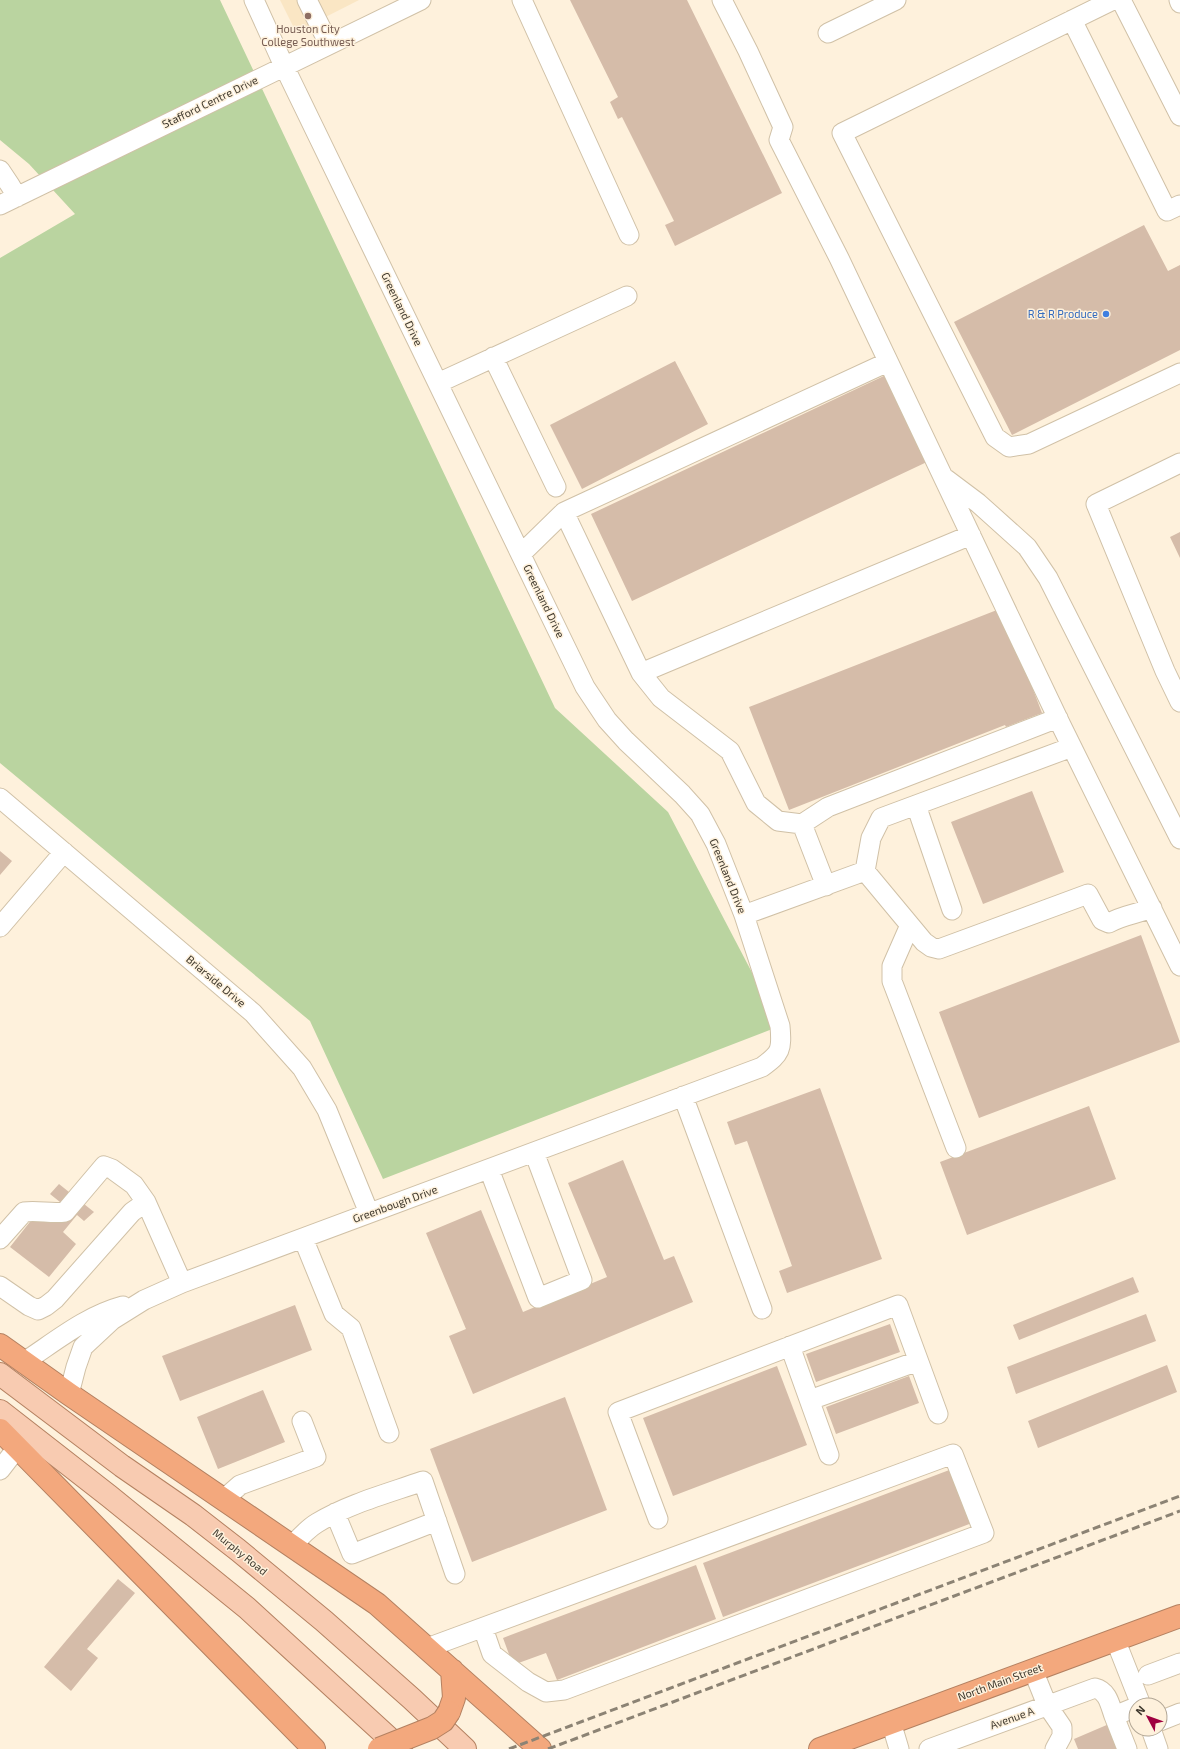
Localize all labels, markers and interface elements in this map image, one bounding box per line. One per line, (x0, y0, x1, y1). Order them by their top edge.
marker: Houston City College Southwest (303, 11, 313, 21)
place label: Houston City College Southwest (261, 22, 355, 48)
street label: Stafford Centre Drive (160, 73, 260, 130)
street label: Greenland Drive (379, 270, 426, 348)
place label: R & R Produce (1028, 307, 1098, 320)
marker: R & R Produce (1101, 309, 1111, 319)
street label: Greenland Drive (521, 562, 568, 640)
street label: Greenland Drive (707, 836, 749, 915)
street label: Briarside Drive (184, 952, 249, 1009)
street label: Greenbough Drive (351, 1182, 439, 1225)
street label: Murphy Road (210, 1526, 270, 1578)
street label: North Main Street (956, 1660, 1044, 1703)
north arrow (1128, 1697, 1168, 1737)
text: N (1133, 1703, 1148, 1717)
street label: Avenue A (988, 1704, 1036, 1731)

